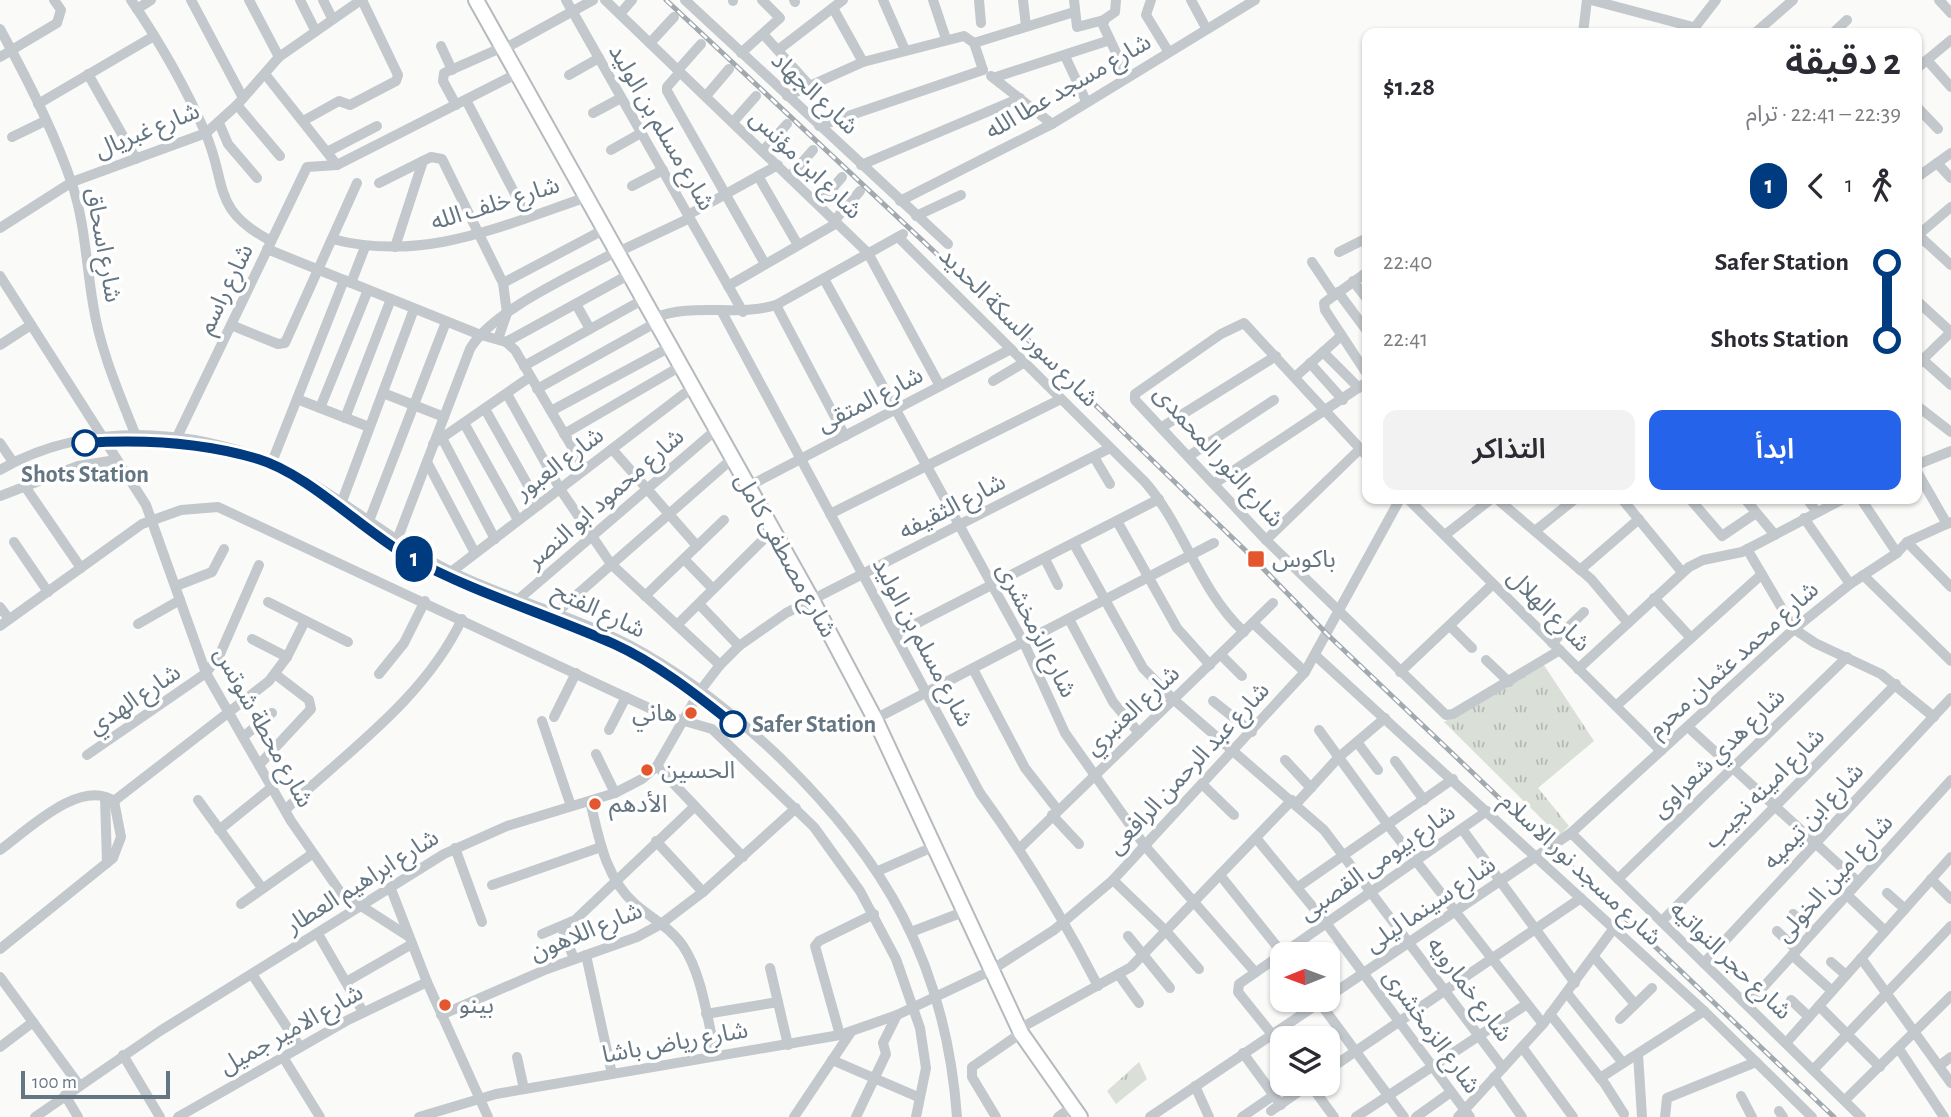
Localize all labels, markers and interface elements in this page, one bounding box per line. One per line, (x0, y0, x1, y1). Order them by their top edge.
street label: شارع مسجد عطا الله (982, 30, 1157, 147)
street label: شارع مسلم بن الوليد (600, 40, 718, 217)
text: 2 دقيقة (1785, 44, 1901, 82)
street label: شارع الجهاد (764, 48, 862, 142)
text: $1.28 (1383, 74, 1435, 100)
street label: شارع غبريال (92, 99, 205, 166)
text: 22:39 – 22:41 · ترام (1746, 103, 1901, 126)
street label: شارع ابن مؤنس (742, 106, 866, 227)
icon: back (1797, 167, 1835, 205)
icon: walk (1863, 167, 1901, 205)
street label: شارع خلف الله (428, 173, 564, 239)
text: 1 (1764, 174, 1773, 198)
text: 1 (1845, 174, 1853, 197)
street label: شارع اسحاق (77, 186, 125, 305)
street label: شارع راسم (194, 241, 262, 340)
street label: شارع سور السكة الحديد (931, 244, 1102, 415)
text: Safer Station (1714, 249, 1849, 275)
text: 22:40 (1383, 251, 1432, 274)
text: Shots Station (1711, 326, 1849, 352)
text: 22:41 (1383, 328, 1428, 351)
street label: شارع المتقى (814, 363, 929, 440)
street label: شارع النور المحمدى (1146, 381, 1288, 535)
button: التذاكر (1383, 410, 1635, 490)
button: ابدأ (1649, 410, 1901, 490)
street label: شارع العبور (510, 423, 611, 508)
street label: شارع محمود ابو النصر (522, 424, 691, 577)
marker: Shots Station (72, 430, 98, 456)
place label: Shots Station (21, 463, 149, 487)
street label: شارع مصطفى كامل (727, 469, 840, 644)
street label: شارع الثقيفه (895, 470, 1011, 547)
line badge: 1 (391, 536, 437, 582)
text: 1 (410, 547, 418, 571)
place label: باكوس (1272, 548, 1336, 573)
marker: باكوس (1246, 549, 1266, 569)
street label: شارع مسلم بن الوليد (864, 554, 977, 733)
street label: شارع الزمخشرى (988, 559, 1080, 703)
street label: شارع الهلال (1500, 565, 1594, 659)
street label: شارع محمد عثمان محرم (1644, 577, 1827, 746)
street label: شارع الفتح (547, 579, 649, 646)
street label: شارع محطة شوتس (206, 643, 317, 814)
street label: شارع الهدي (84, 660, 188, 744)
street label: شارع العنبري (1081, 661, 1188, 764)
street label: شارع عبد الرحمن الرافعى (1103, 678, 1277, 862)
street label: شارع هدي شعراوى (1648, 685, 1794, 827)
place label: هاني (632, 702, 677, 732)
marker: هاني (683, 705, 699, 721)
marker: Safer Station (720, 711, 746, 737)
place label: Safer Station (752, 713, 876, 737)
street label: شارع امينه نجيب (1700, 724, 1832, 856)
place label: الحسين (661, 759, 735, 783)
street label: شارع ابن تيميه (1759, 759, 1871, 877)
marker: الحسين (639, 762, 655, 778)
street label: شارع مسجد نور الاسلام (1492, 789, 1666, 954)
place label: الأدهم (609, 790, 667, 821)
marker: الأدهم (587, 796, 603, 812)
street label: شارع بيومى القصبى (1295, 800, 1462, 929)
street label: شارع امين الخولى (1772, 810, 1901, 950)
street label: شارع ابراهيم العطار (281, 825, 445, 942)
street label: شارع سينما ليلى (1361, 852, 1502, 960)
street label: شارع حجر النواتيه (1662, 897, 1796, 1027)
street label: شارع اللاهون (527, 899, 647, 969)
street label: شارع خمارويه (1419, 933, 1516, 1049)
north arrow (1270, 942, 1340, 1012)
map controls (1270, 942, 1340, 1096)
street label: شارع الزمخشرى (1375, 965, 1484, 1101)
street label: شارع الامير جميل (216, 981, 369, 1083)
place label: بينو (459, 994, 494, 1019)
marker: بينو (437, 997, 453, 1013)
street label: شارع رياض باشا (600, 1018, 751, 1072)
button: layers (1270, 1026, 1340, 1096)
scale bar (21, 1068, 170, 1100)
text: 100 m (32, 1073, 77, 1092)

